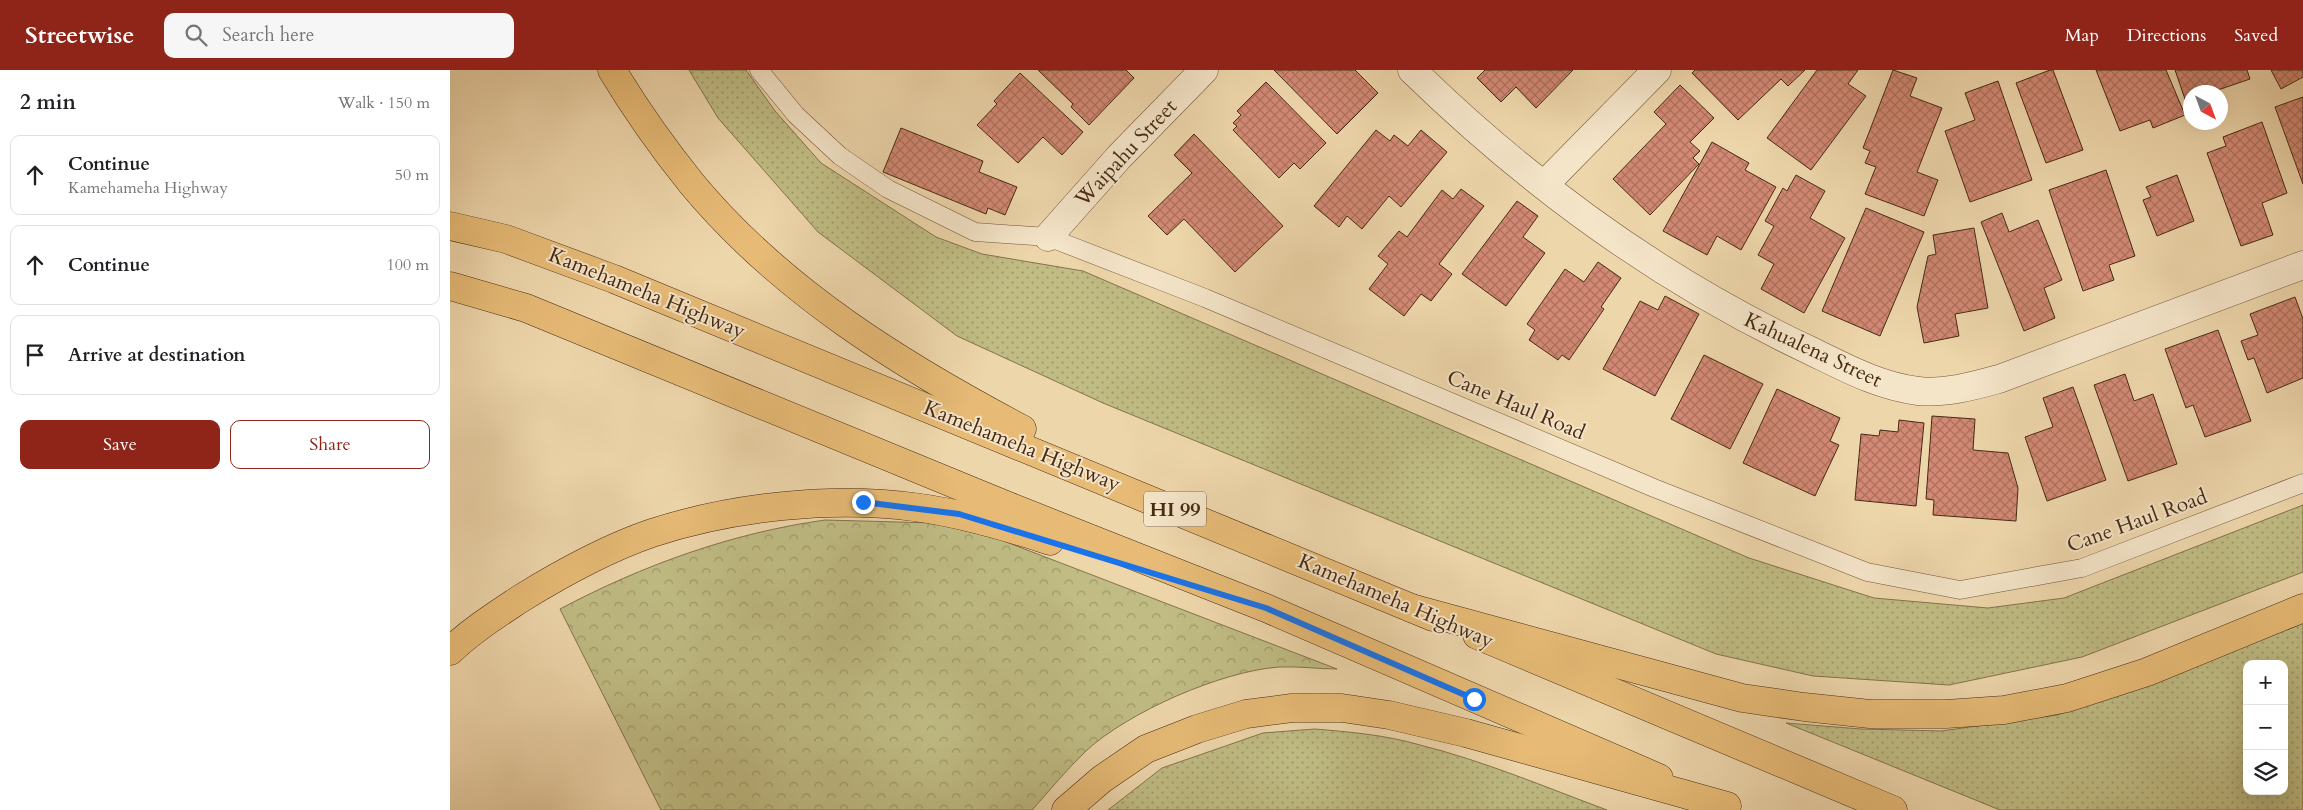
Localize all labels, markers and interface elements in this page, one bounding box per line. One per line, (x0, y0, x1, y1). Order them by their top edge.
search box (164, 13, 514, 58)
text: Streetwise (25, 19, 134, 52)
icon: search (182, 21, 210, 49)
text: Search here (222, 22, 314, 48)
text: Map (2065, 23, 2099, 48)
text: Directions (2127, 23, 2206, 48)
text: Saved (2234, 23, 2278, 48)
north arrow (2183, 85, 2228, 130)
text: 2 min (20, 88, 76, 117)
text: Walk · 150 m (338, 92, 430, 114)
street label: Waipahu Street (1068, 93, 1184, 214)
text: Continue (68, 151, 150, 177)
icon: ahead (21, 161, 49, 189)
text: 50 m (395, 164, 429, 186)
text: Kamehameha Highway (68, 177, 228, 199)
street label: Kamehameha Highway (544, 240, 750, 346)
icon: ahead (21, 251, 49, 279)
text: Continue (68, 252, 150, 278)
text: 100 m (387, 254, 429, 276)
street label: Kahualena Street (1739, 305, 1887, 395)
icon: arrive (21, 341, 49, 369)
text: Arrive at destination (68, 342, 245, 368)
street label: Cane Haul Road (1442, 363, 1590, 447)
street label: Kamehameha Highway (919, 393, 1125, 499)
button: Save (20, 420, 220, 469)
button: Share (230, 420, 430, 469)
street label: Cane Haul Road (2063, 482, 2211, 560)
route end (852, 491, 875, 514)
road number: HI 99 (1144, 492, 1206, 526)
street label: Kamehameha Highway (1294, 547, 1498, 655)
map controls (2243, 660, 2288, 795)
button: + (2243, 660, 2288, 705)
route start (1463, 688, 1486, 711)
button: − (2243, 705, 2288, 750)
button: layers (2243, 750, 2288, 795)

